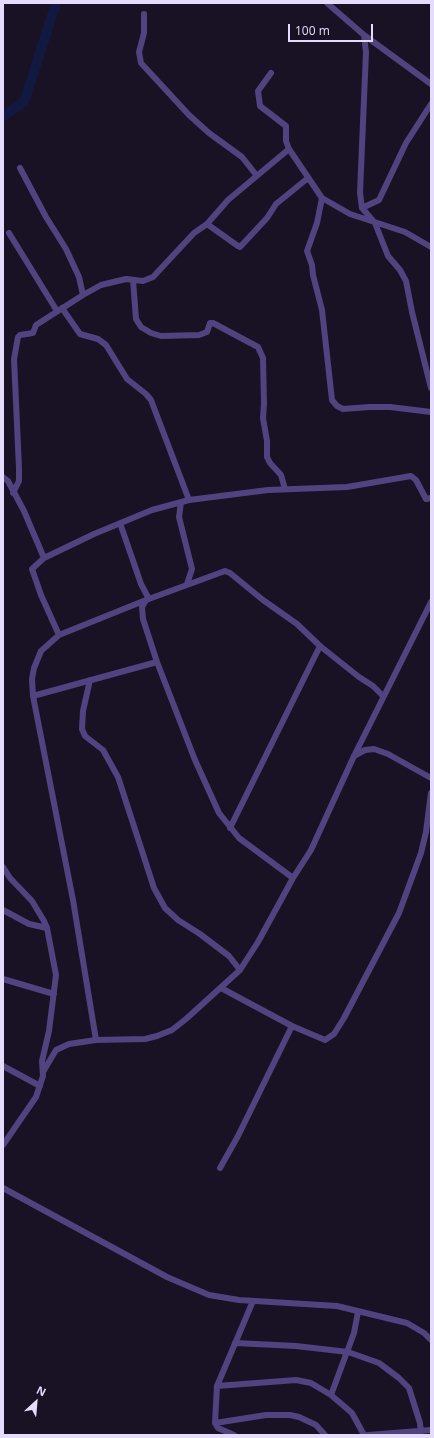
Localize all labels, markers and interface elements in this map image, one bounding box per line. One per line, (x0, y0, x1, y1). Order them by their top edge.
scale bar (290, 16, 375, 42)
text: 100 m (295, 22, 330, 39)
north arrow (16, 1382, 56, 1422)
text: N (34, 1382, 49, 1399)

